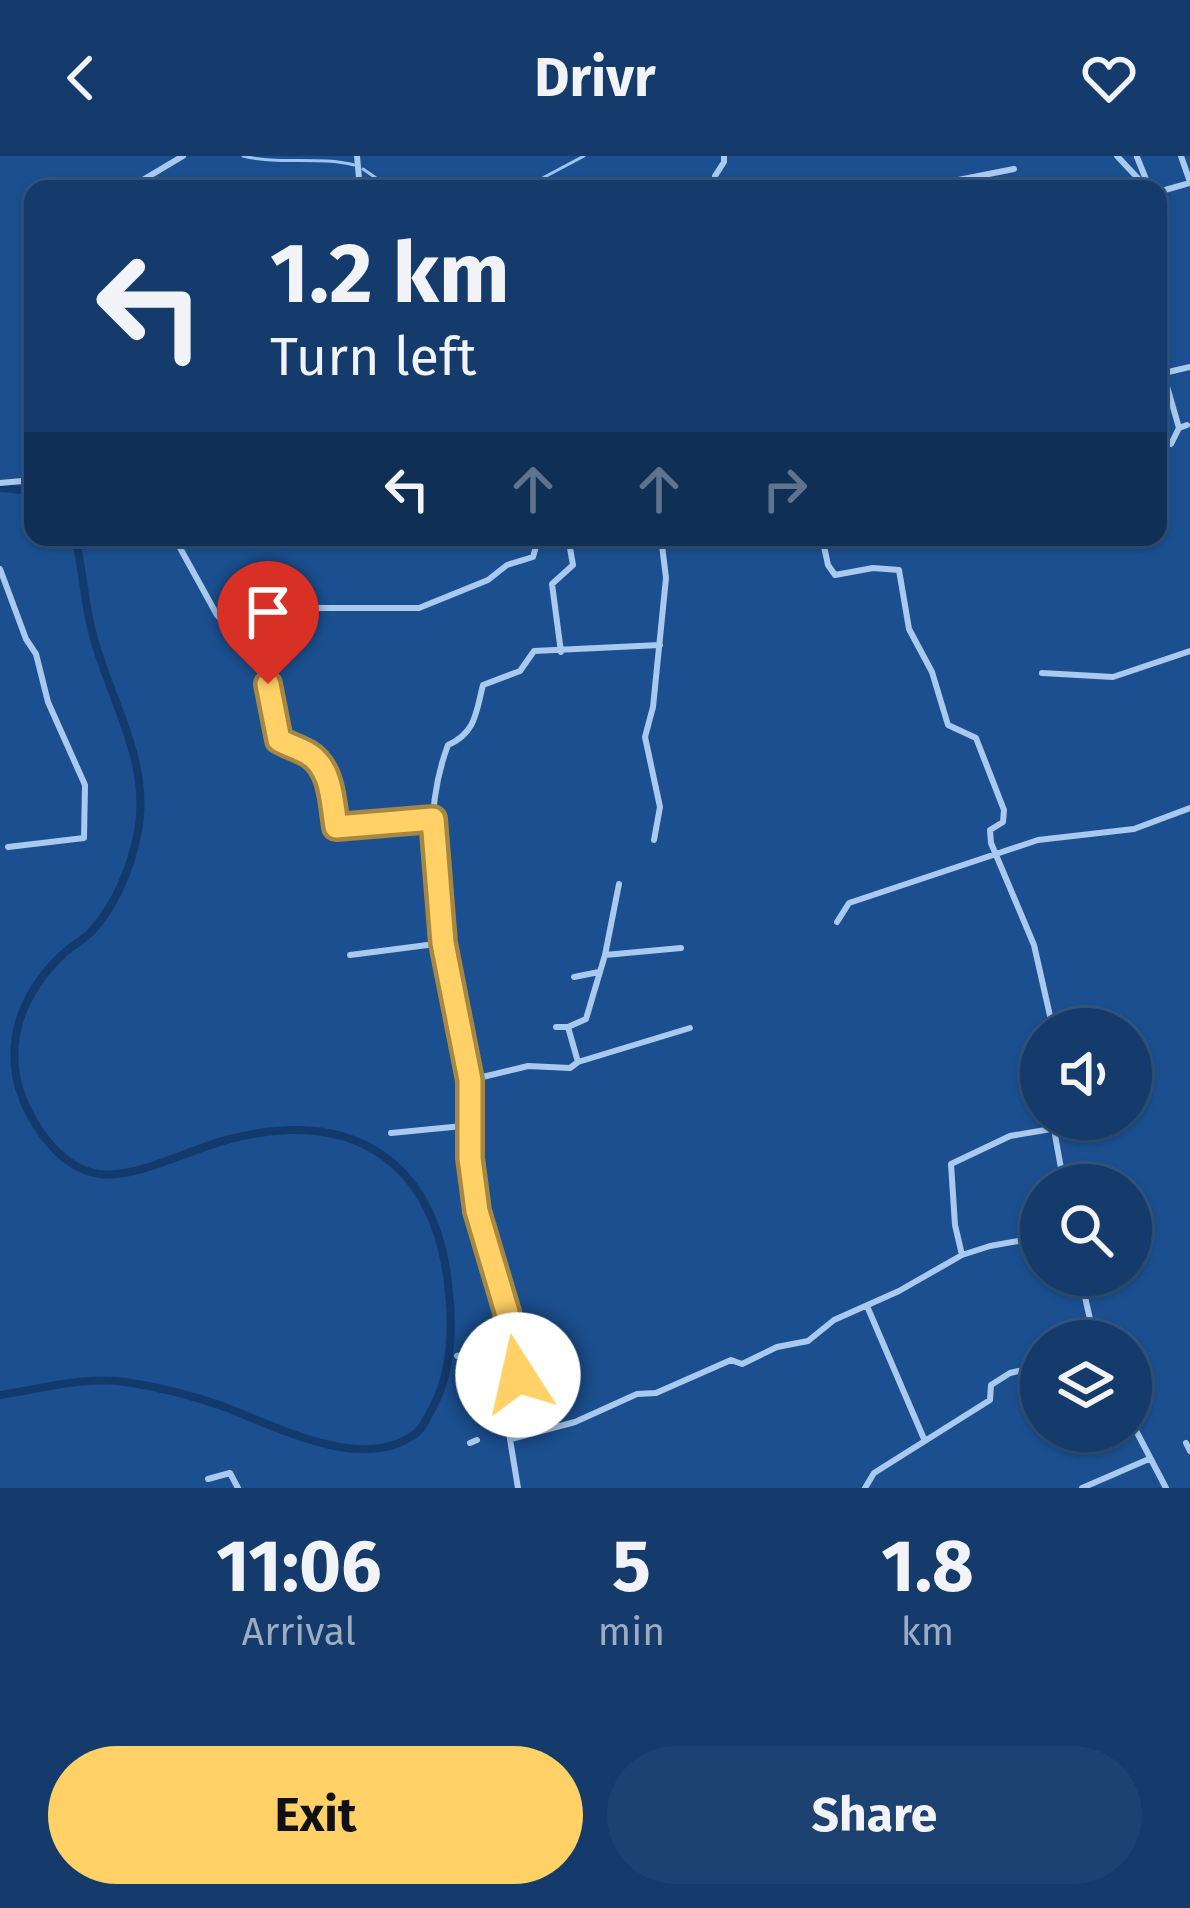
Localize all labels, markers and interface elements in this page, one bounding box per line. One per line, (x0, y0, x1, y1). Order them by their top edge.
icon: back (48, 45, 114, 111)
icon: heart (1076, 45, 1142, 111)
text: Drivr (534, 46, 656, 110)
text: 1.2 km (270, 223, 510, 324)
icon: left (72, 228, 228, 384)
text: Turn left (270, 325, 477, 389)
icon: left (374, 456, 440, 522)
icon: ahead (500, 456, 566, 522)
icon: ahead (626, 456, 692, 522)
icon: right (752, 456, 818, 522)
pin (217, 561, 319, 684)
icon: arrive (235, 579, 301, 645)
map controls (1020, 1008, 1152, 1452)
button: sound (1020, 1008, 1152, 1140)
button: search (1020, 1164, 1152, 1296)
position arrow (455, 1312, 581, 1438)
button: layers (1020, 1320, 1152, 1452)
text: 11:06 (216, 1524, 382, 1610)
text: 5 (612, 1524, 651, 1610)
text: 1.8 (881, 1524, 974, 1610)
text: Arrival (242, 1609, 356, 1655)
text: min (598, 1609, 665, 1655)
text: km (901, 1609, 954, 1655)
button: Exit (48, 1746, 583, 1884)
button: Share (607, 1746, 1142, 1884)

